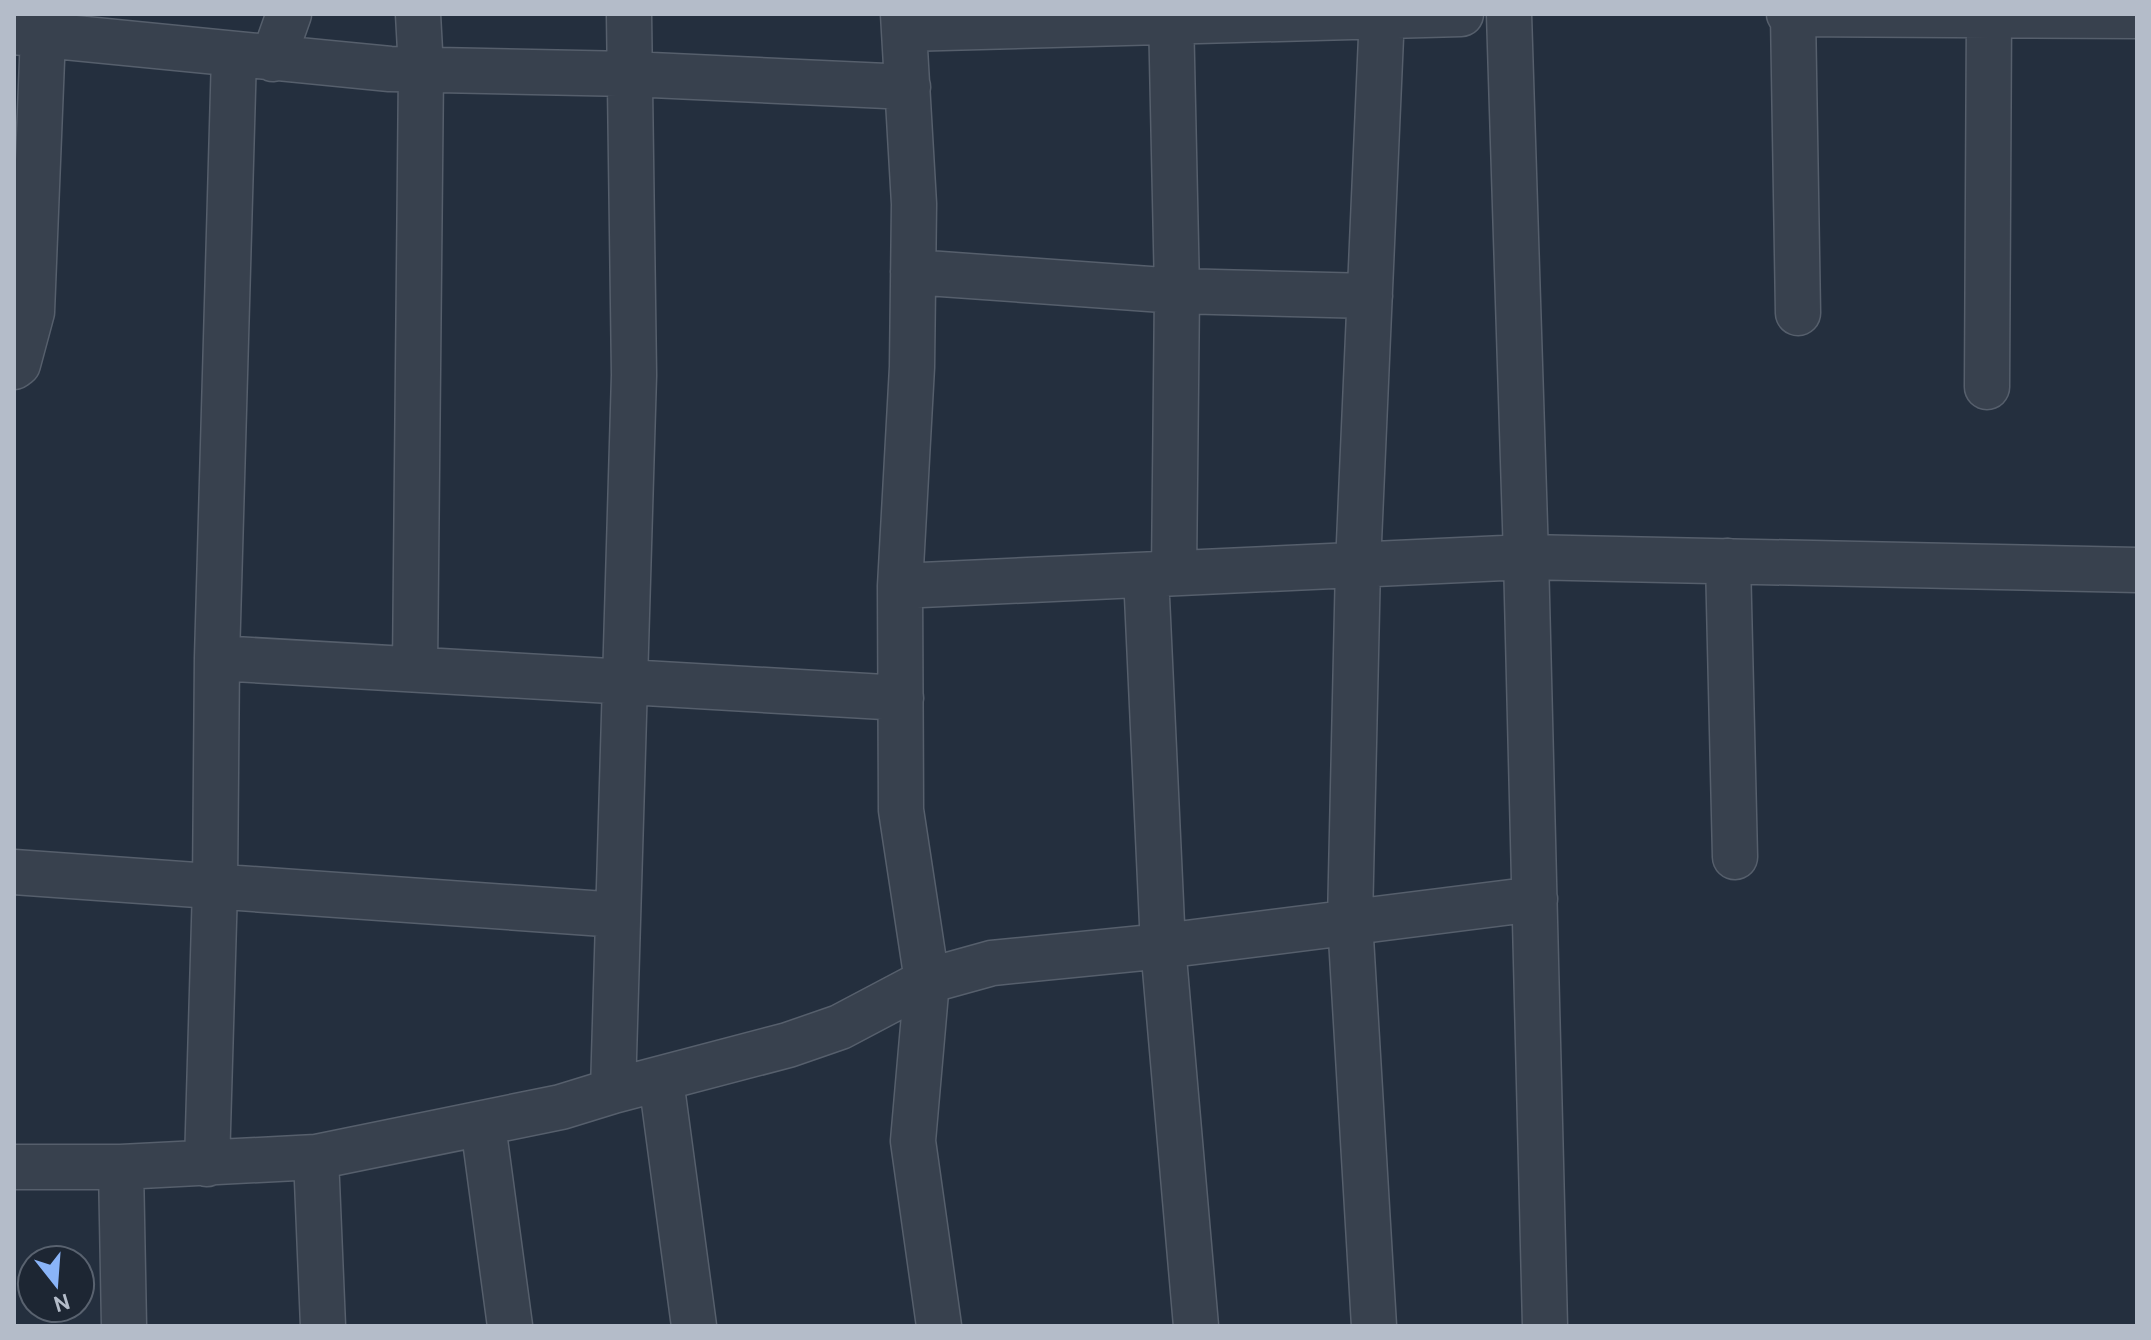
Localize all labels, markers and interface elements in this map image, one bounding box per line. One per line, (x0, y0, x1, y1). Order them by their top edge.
north arrow (16, 1244, 96, 1324)
text: N (50, 1287, 73, 1318)

